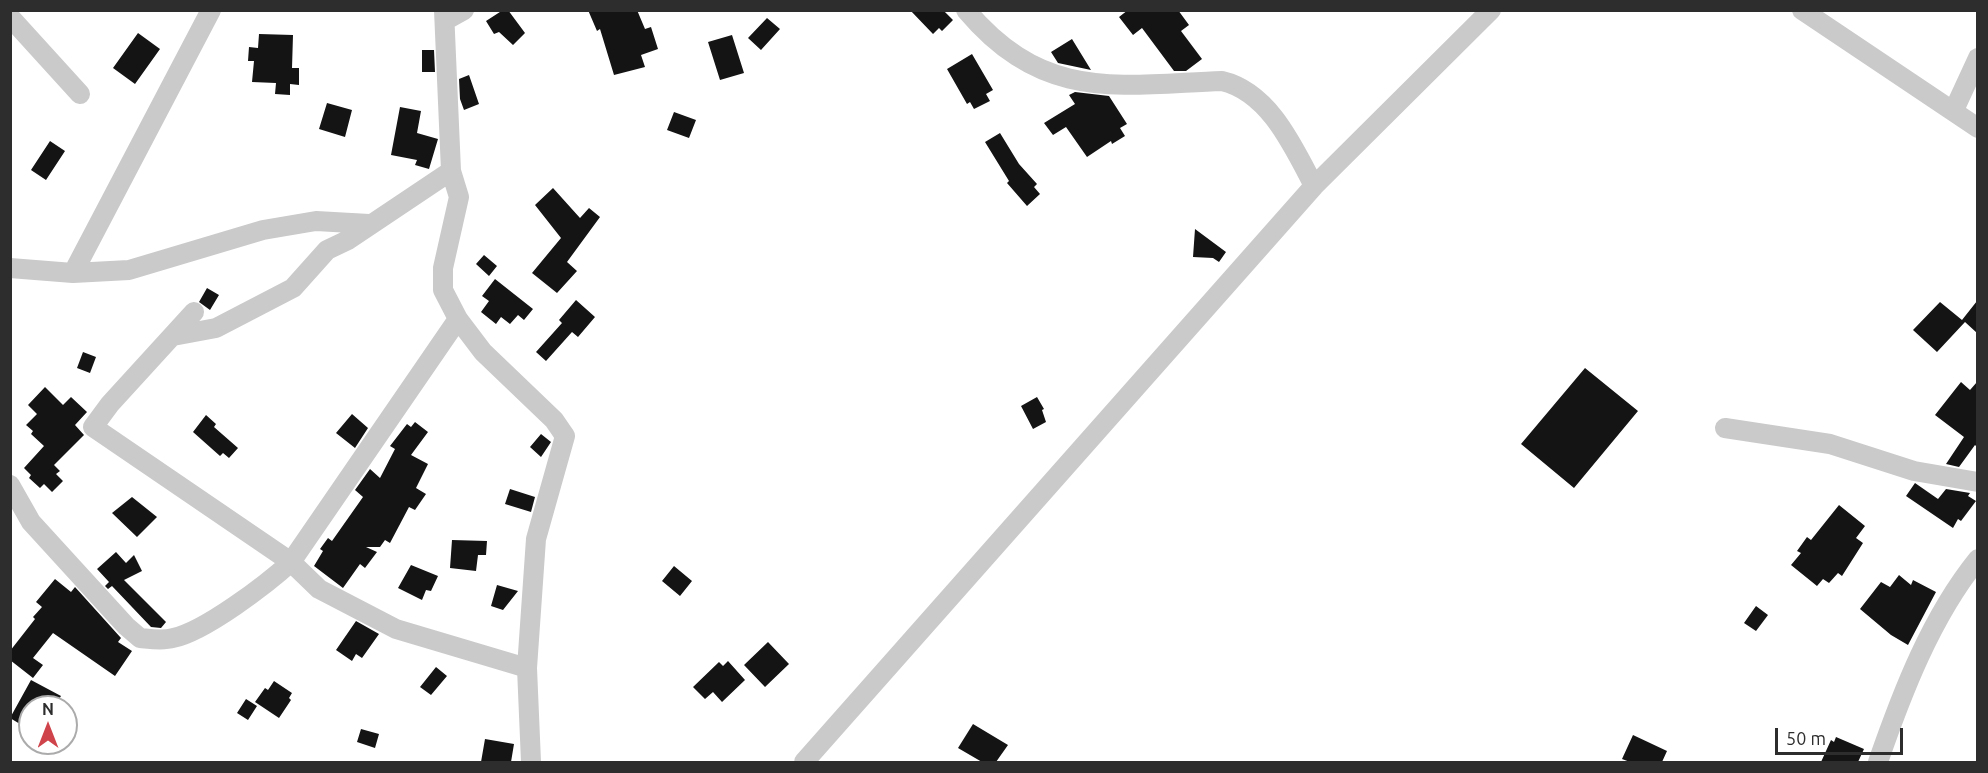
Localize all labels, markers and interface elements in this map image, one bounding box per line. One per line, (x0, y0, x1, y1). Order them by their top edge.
north arrow (18, 695, 78, 755)
text: N (42, 700, 54, 718)
scale bar (1778, 716, 1906, 754)
text: 50 m (1786, 728, 1826, 748)

